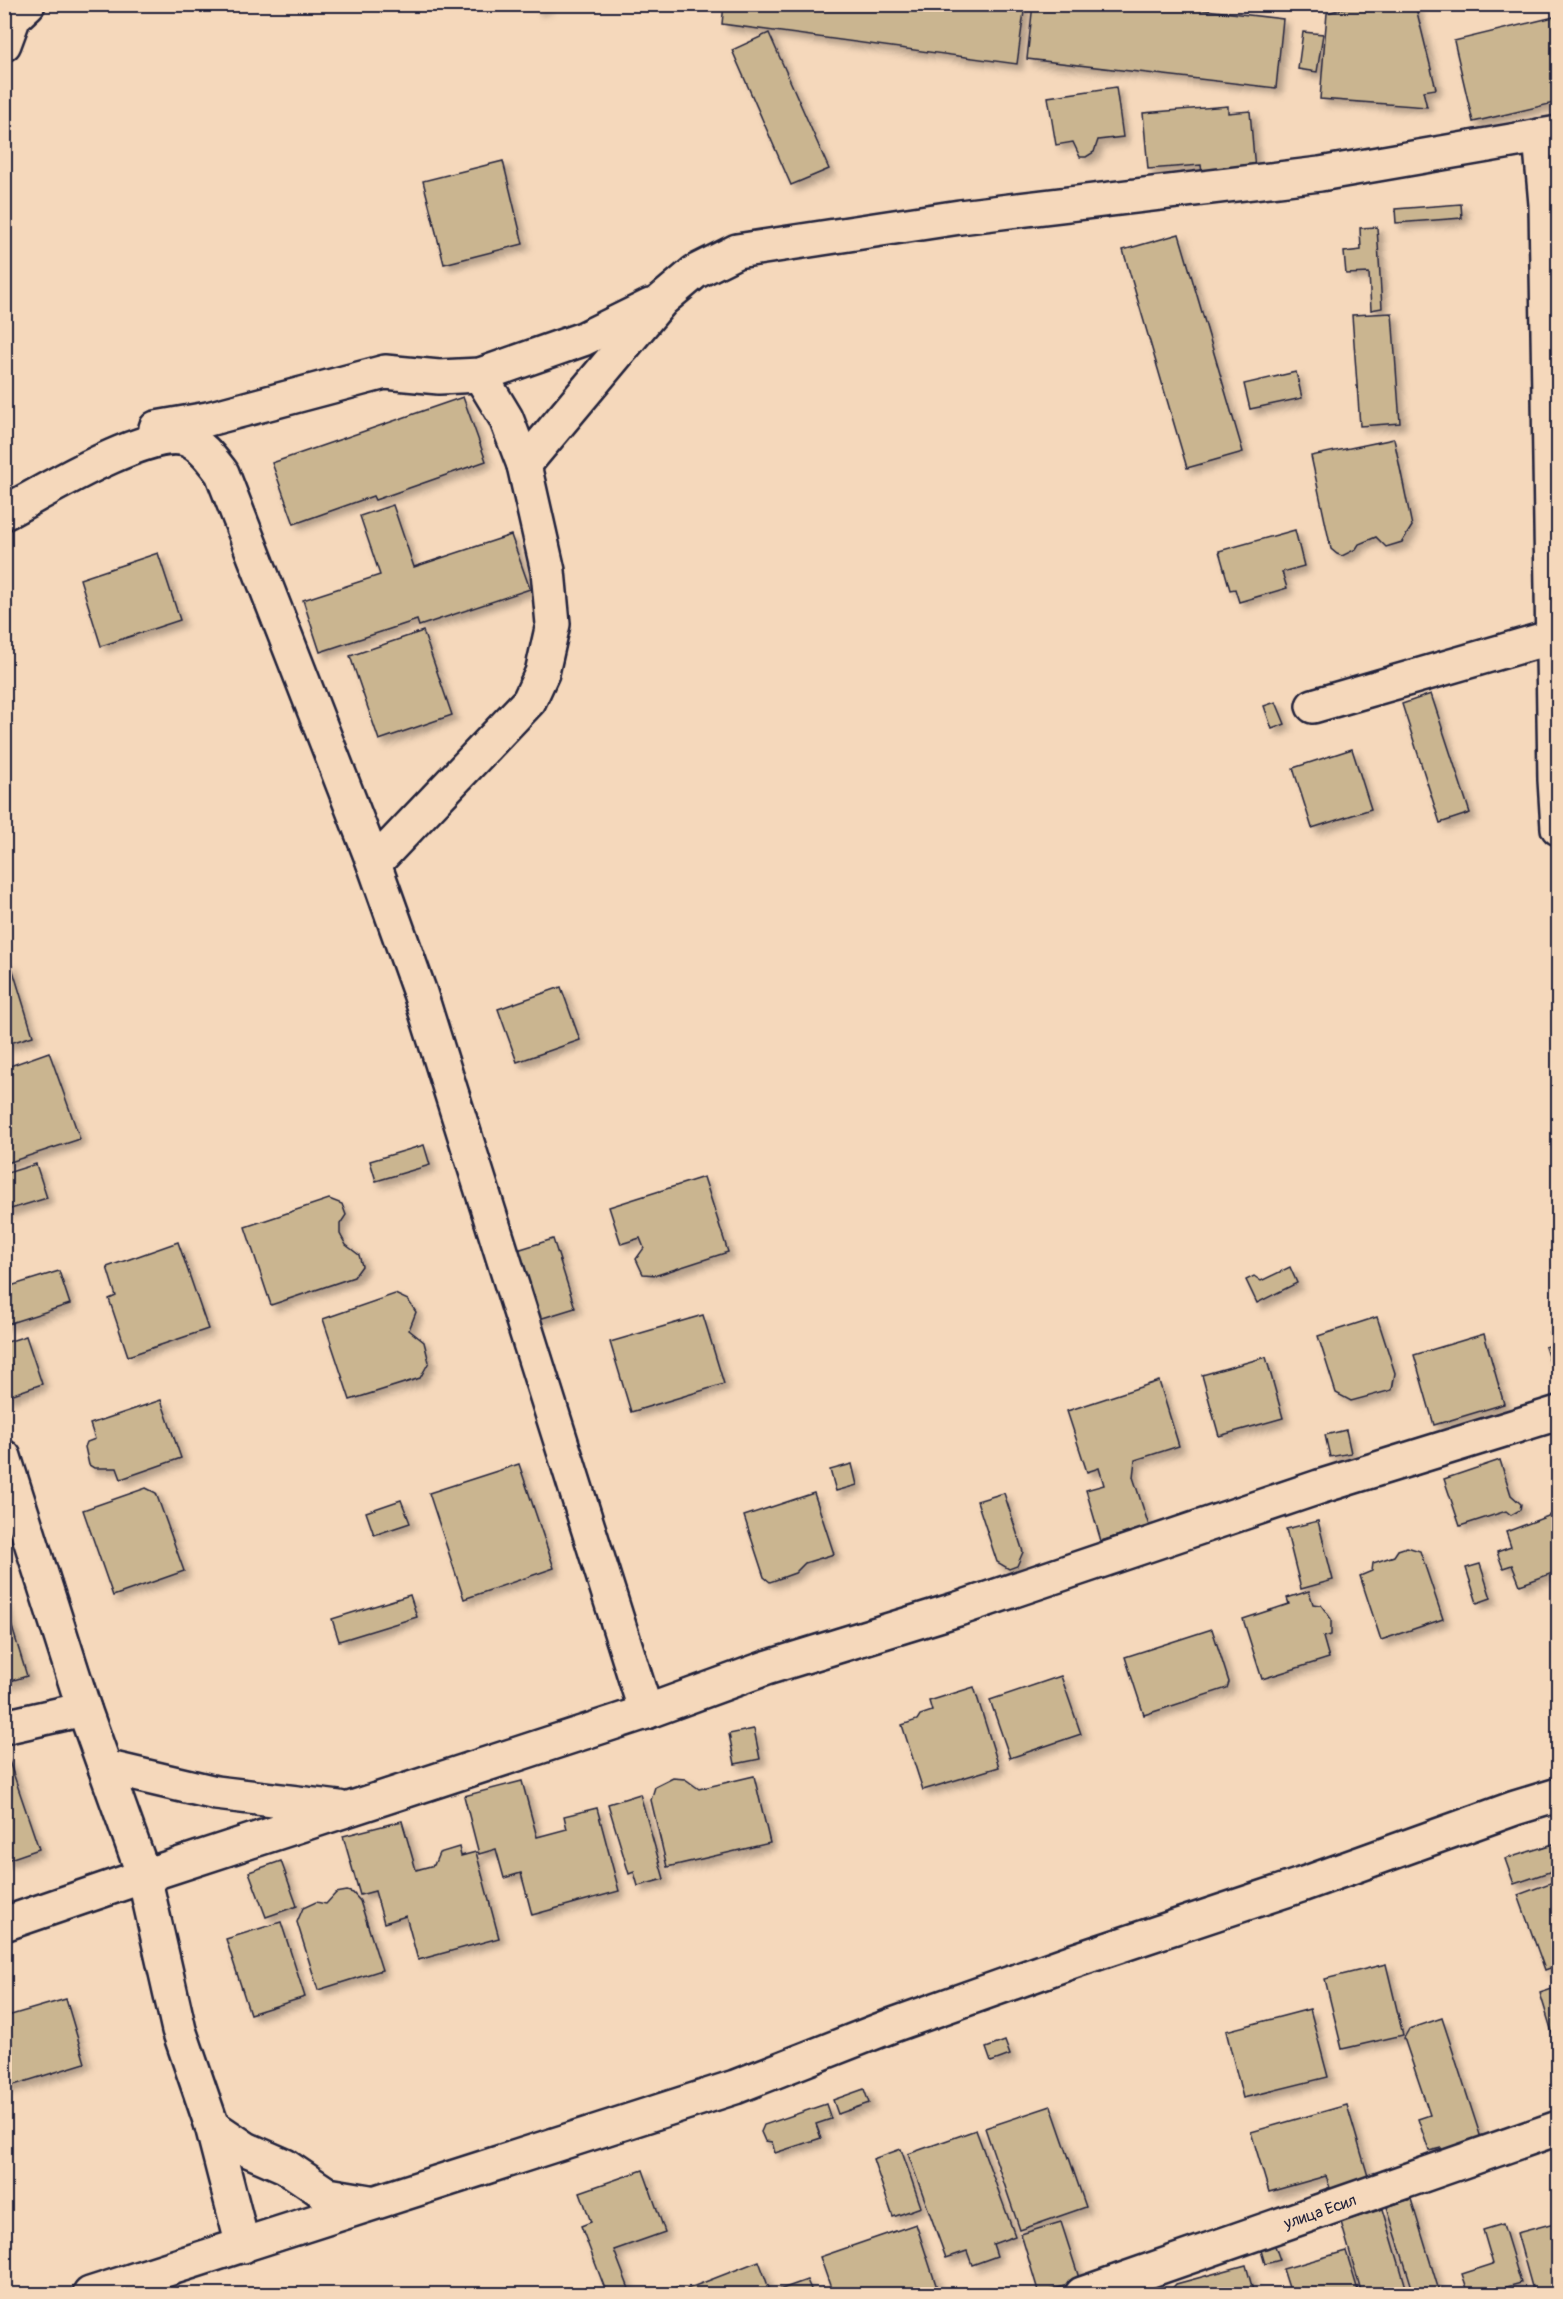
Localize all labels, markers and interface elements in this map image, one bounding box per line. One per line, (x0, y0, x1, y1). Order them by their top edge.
street label: улица Есил (1280, 2190, 1359, 2234)

